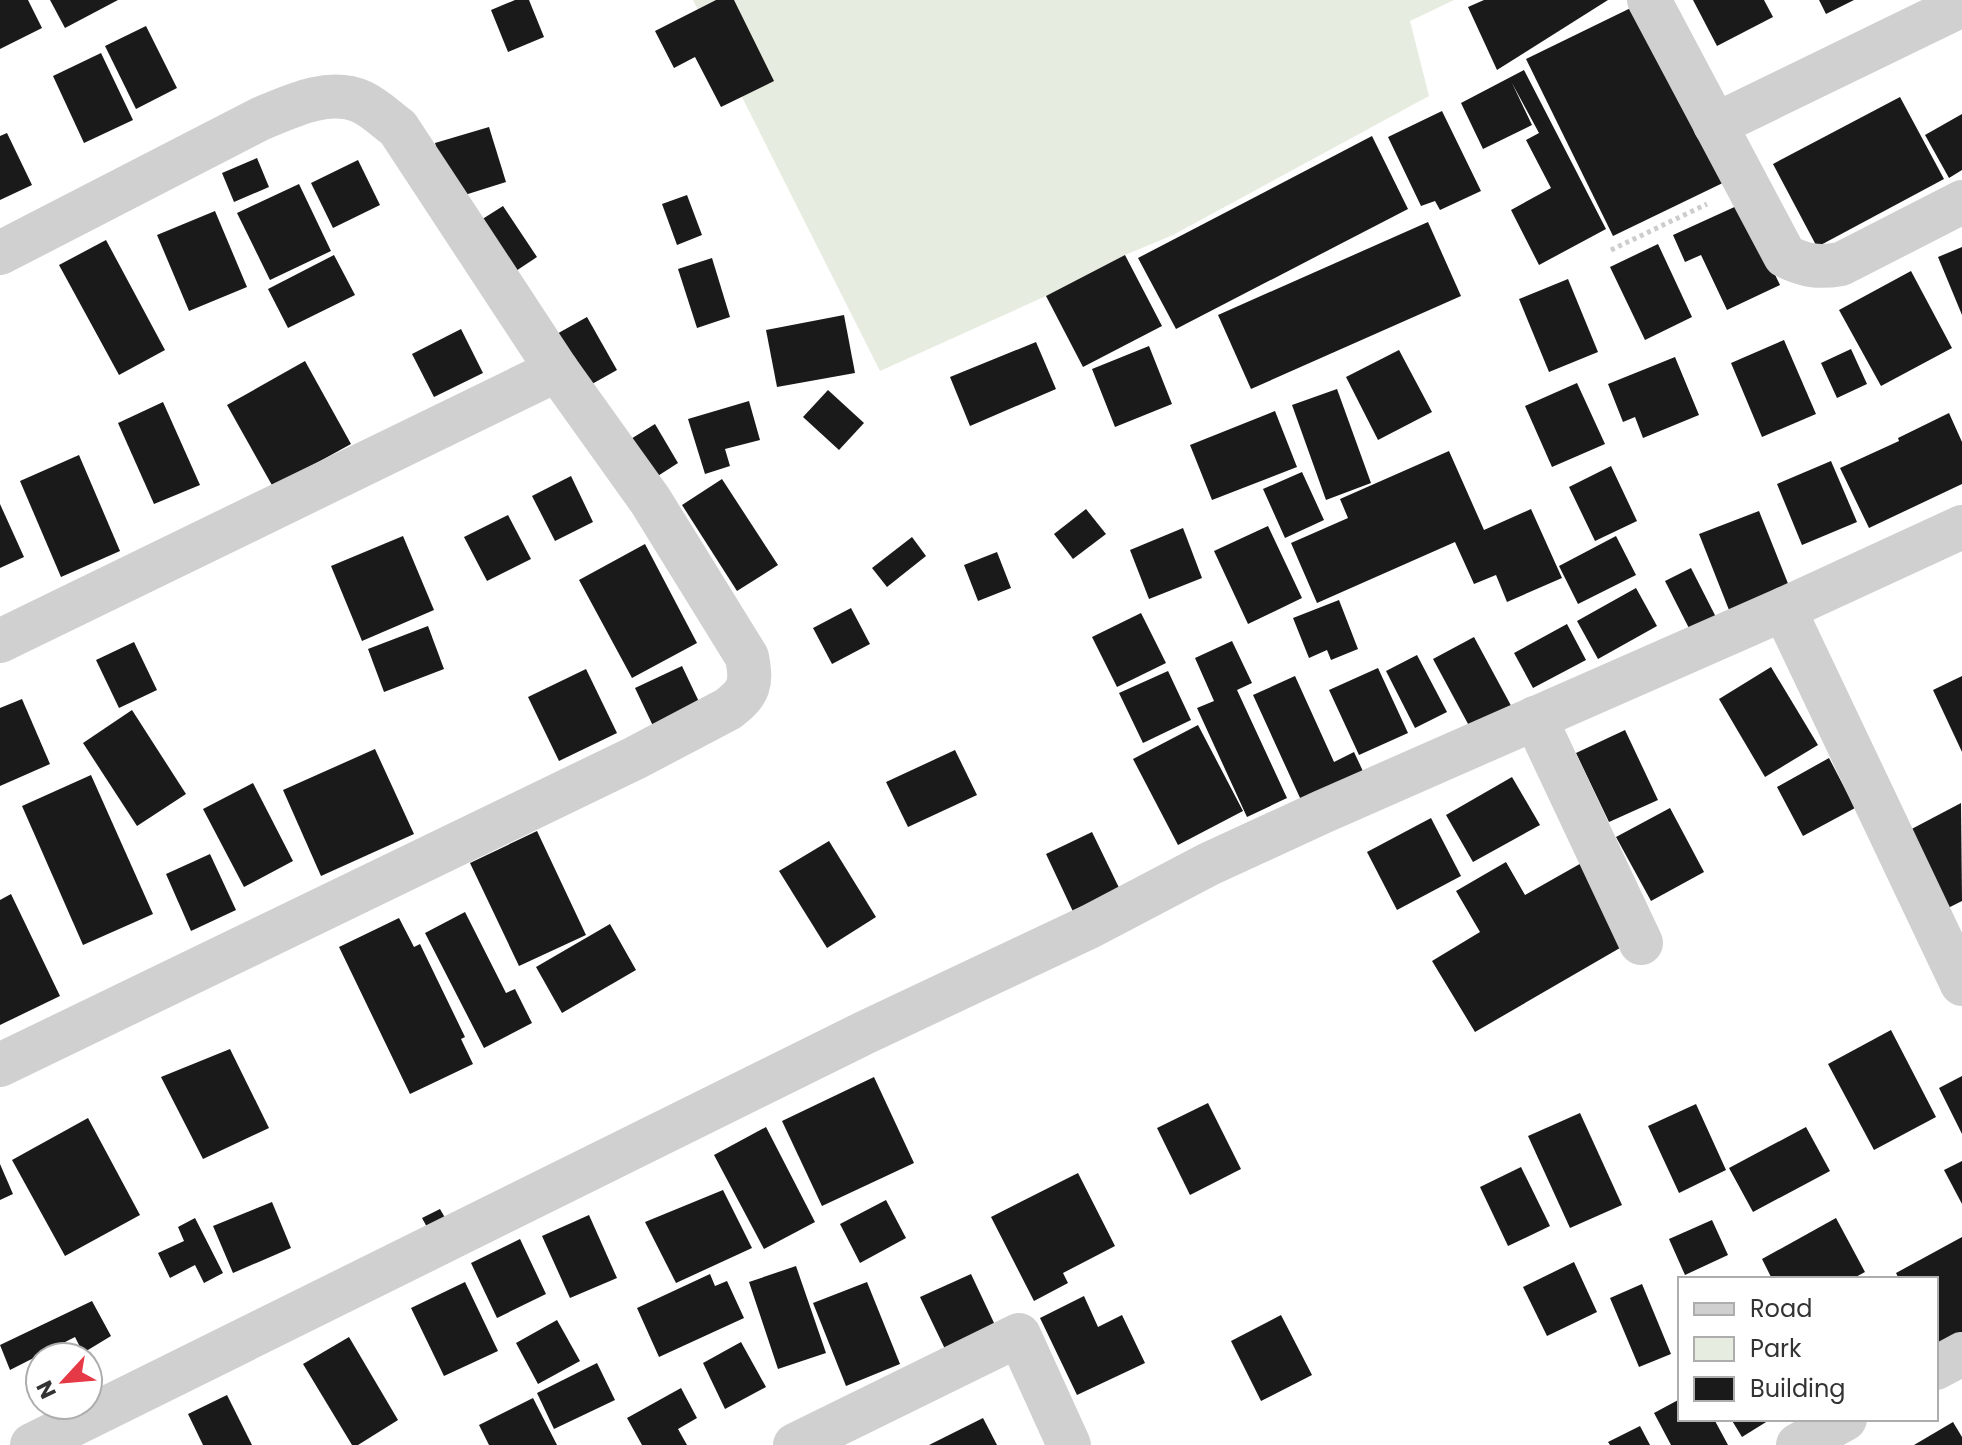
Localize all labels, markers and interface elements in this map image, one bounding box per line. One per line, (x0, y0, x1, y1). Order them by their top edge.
legend (1678, 1277, 1938, 1421)
text: Road (1750, 1292, 1812, 1325)
text: Park (1750, 1332, 1802, 1365)
north arrow (24, 1341, 104, 1421)
text: Building (1750, 1372, 1846, 1405)
text: N (29, 1375, 64, 1404)

